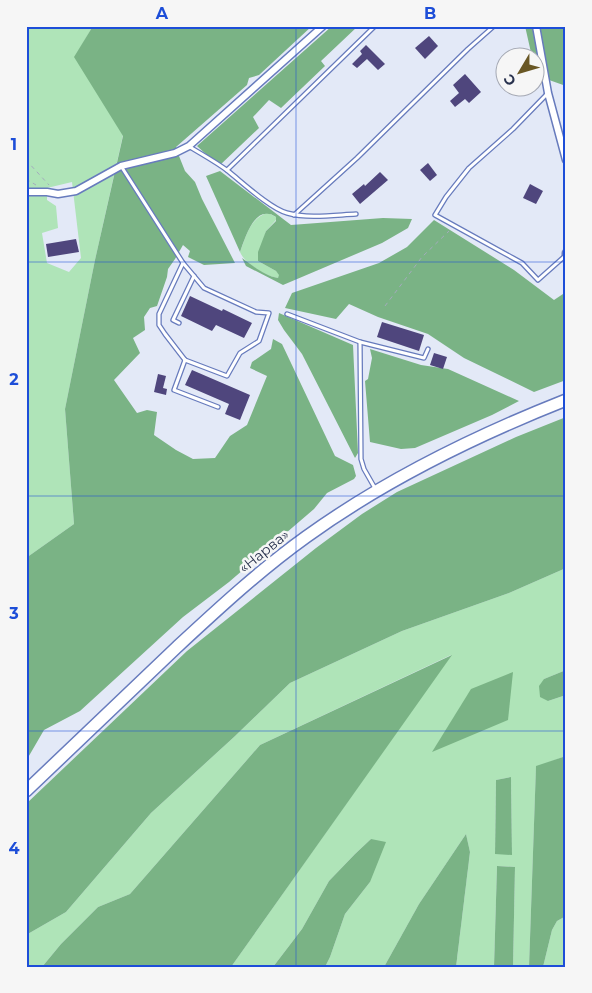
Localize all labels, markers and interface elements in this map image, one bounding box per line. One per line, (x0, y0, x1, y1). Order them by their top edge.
text: A (155, 4, 169, 23)
text: B (424, 4, 436, 23)
north arrow (494, 48, 544, 98)
text: С (500, 70, 520, 90)
text: 1 (11, 135, 17, 154)
text: 2 (9, 370, 19, 389)
street label: «Нарва» (235, 525, 293, 577)
text: 3 (8, 604, 19, 623)
text: 4 (8, 839, 20, 858)

